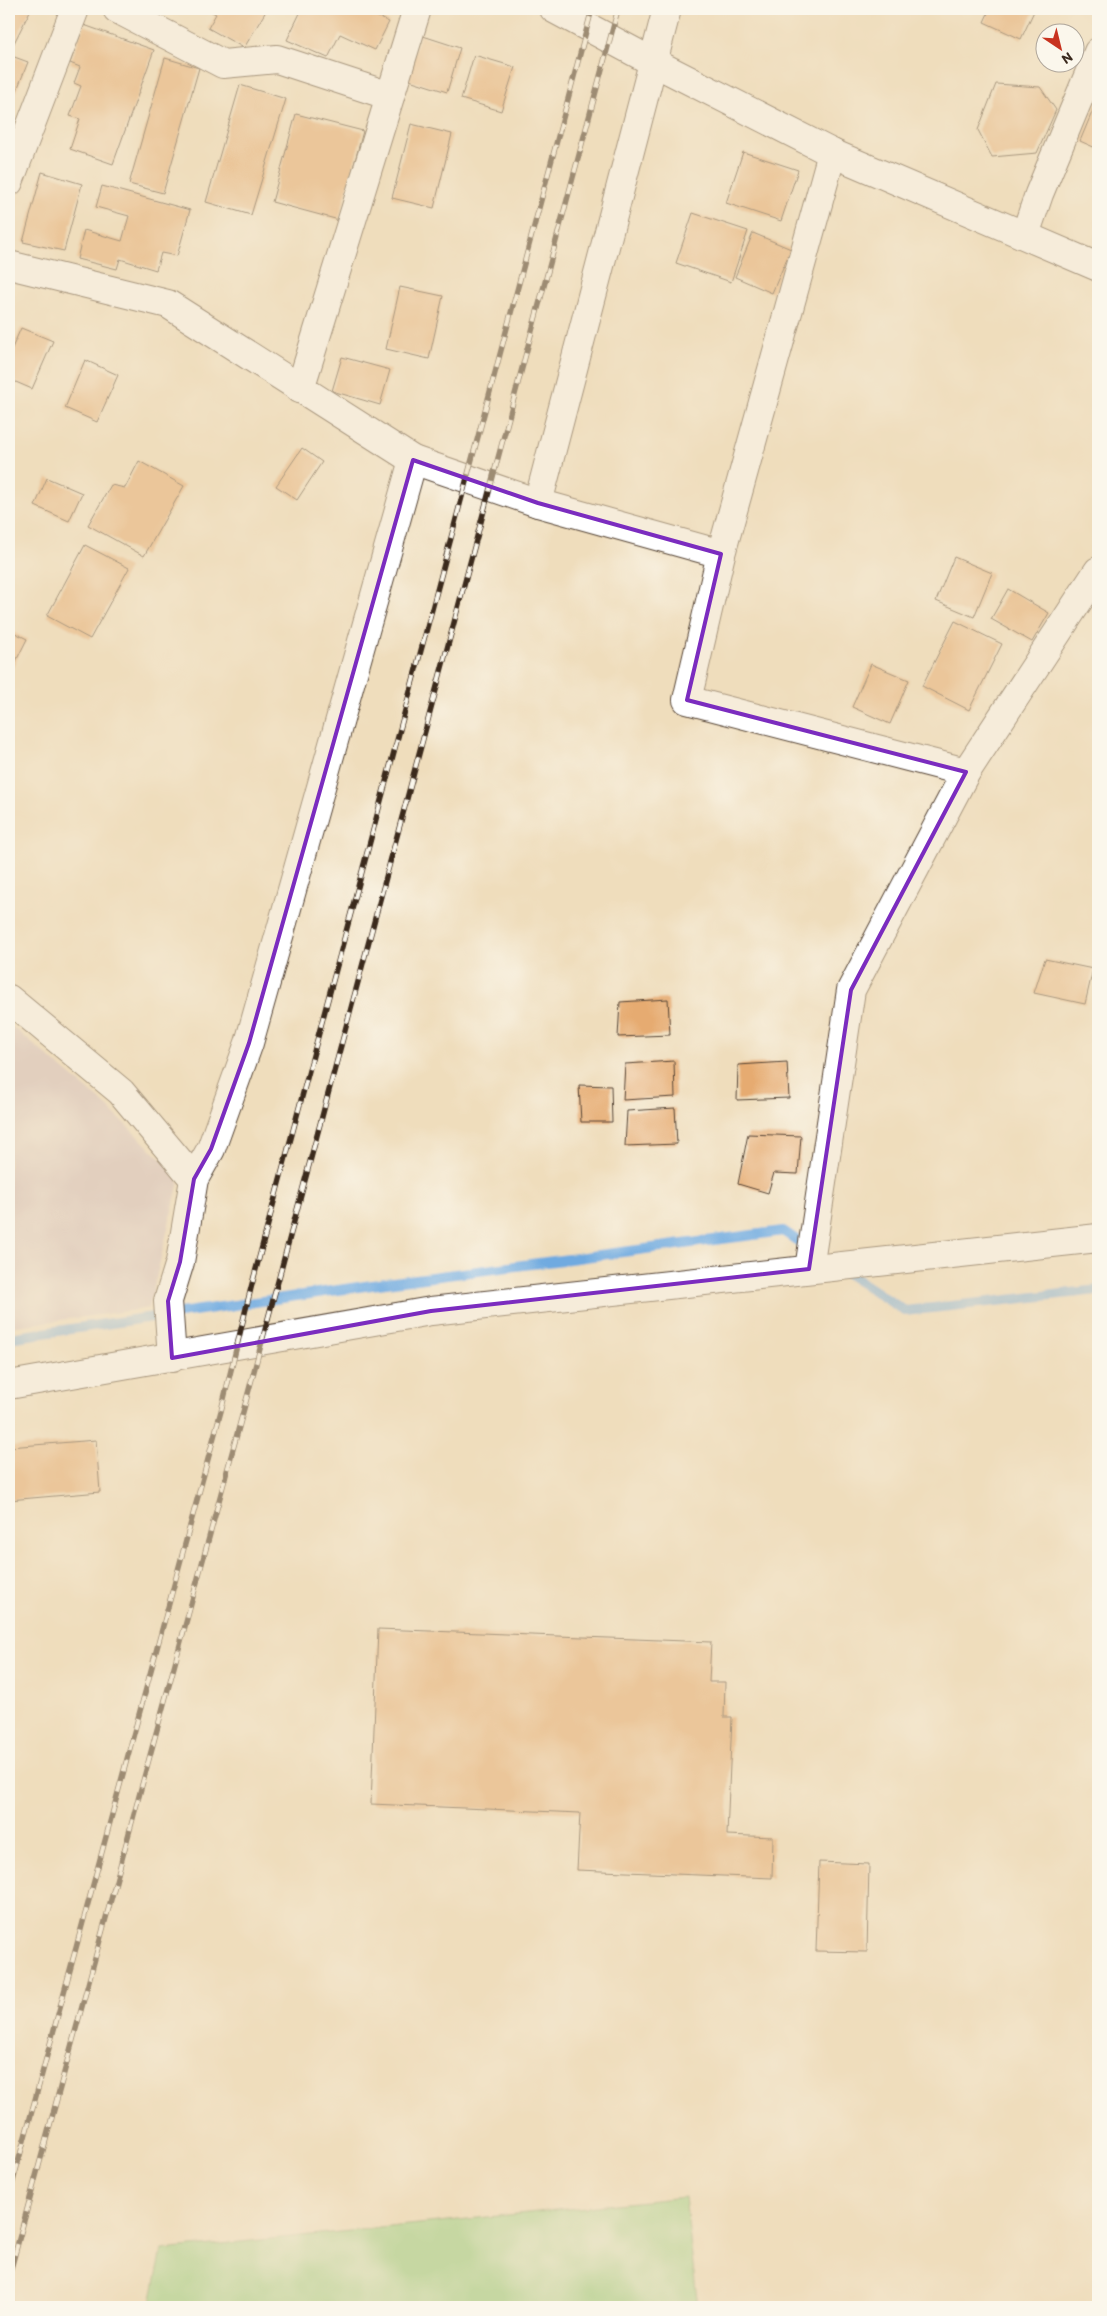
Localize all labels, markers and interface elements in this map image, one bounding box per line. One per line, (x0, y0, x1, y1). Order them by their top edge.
north arrow (1034, 22, 1084, 72)
text: N (1058, 49, 1076, 68)

